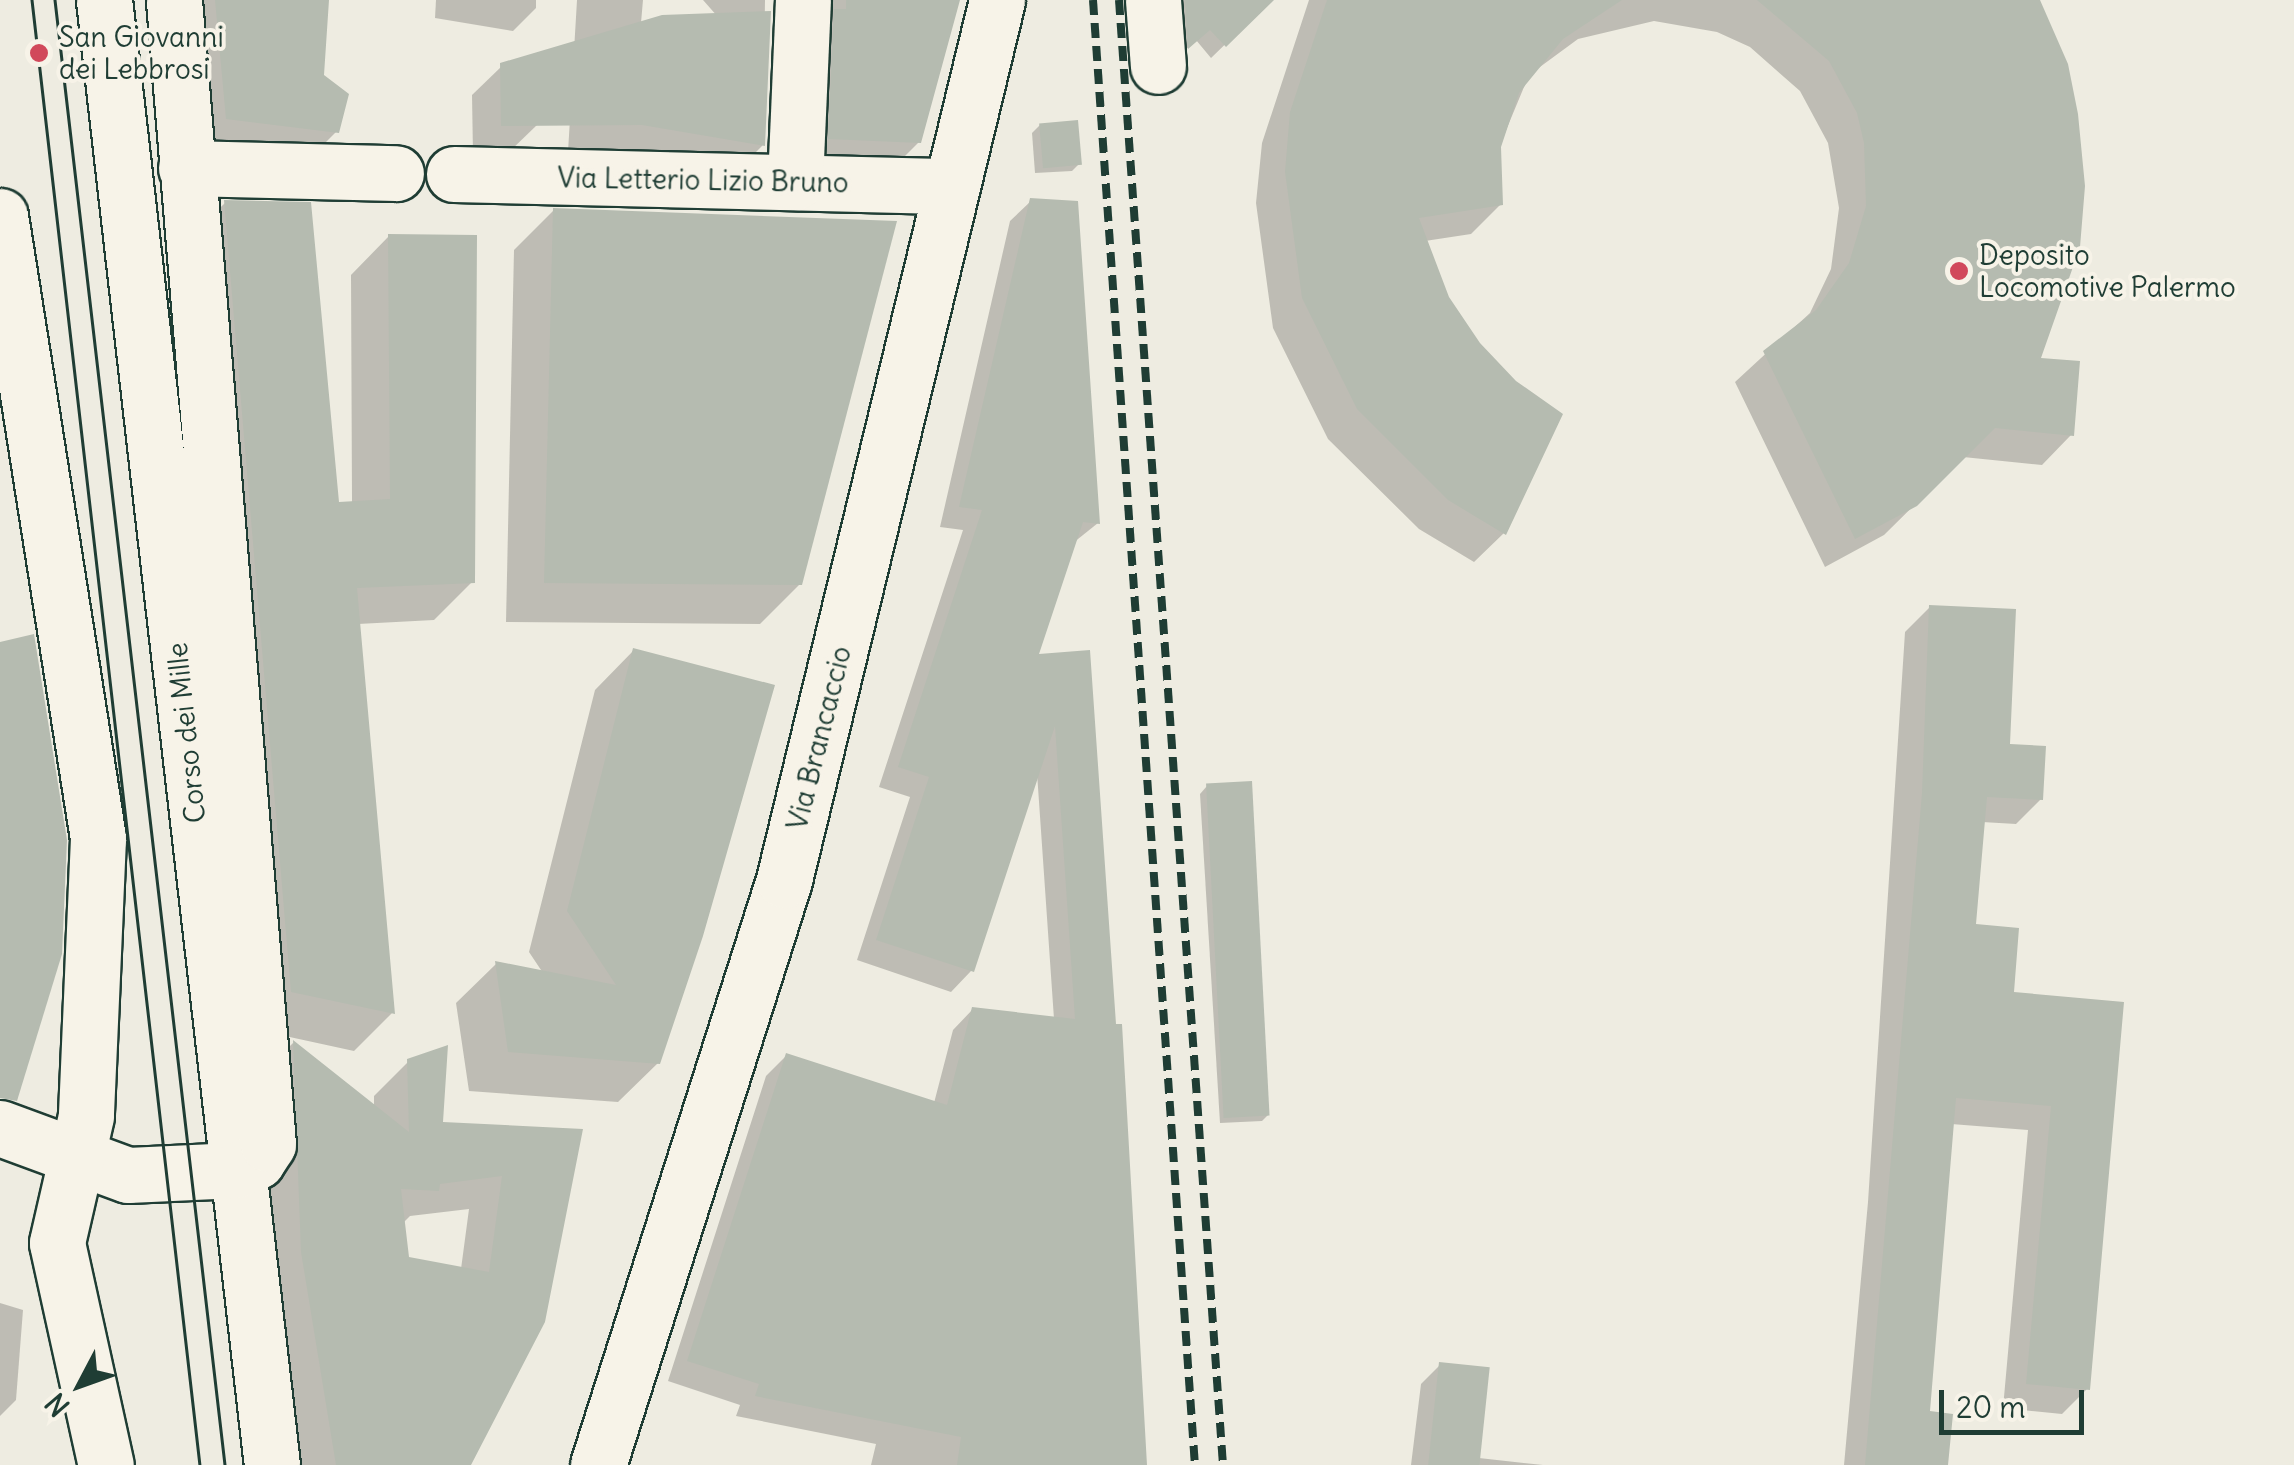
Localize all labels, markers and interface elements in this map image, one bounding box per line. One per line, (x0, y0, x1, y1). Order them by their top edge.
place label: San Giovanni dei Lebbrosi (59, 20, 224, 86)
marker: San Giovanni dei Lebbrosi (28, 42, 50, 64)
street label: Via Letterio Lizio Bruno (557, 161, 849, 199)
place label: Deposito Locomotive Palermo (1979, 238, 2236, 304)
marker: Deposito Locomotive Palermo (1948, 260, 1970, 282)
street label: Corso dei Mille (160, 641, 212, 825)
street label: Via Brancaccio (780, 643, 858, 833)
north arrow (30, 1335, 130, 1435)
scale bar (1944, 1370, 2089, 1432)
text: N (37, 1386, 77, 1424)
text: 20 m (1956, 1388, 2026, 1426)

